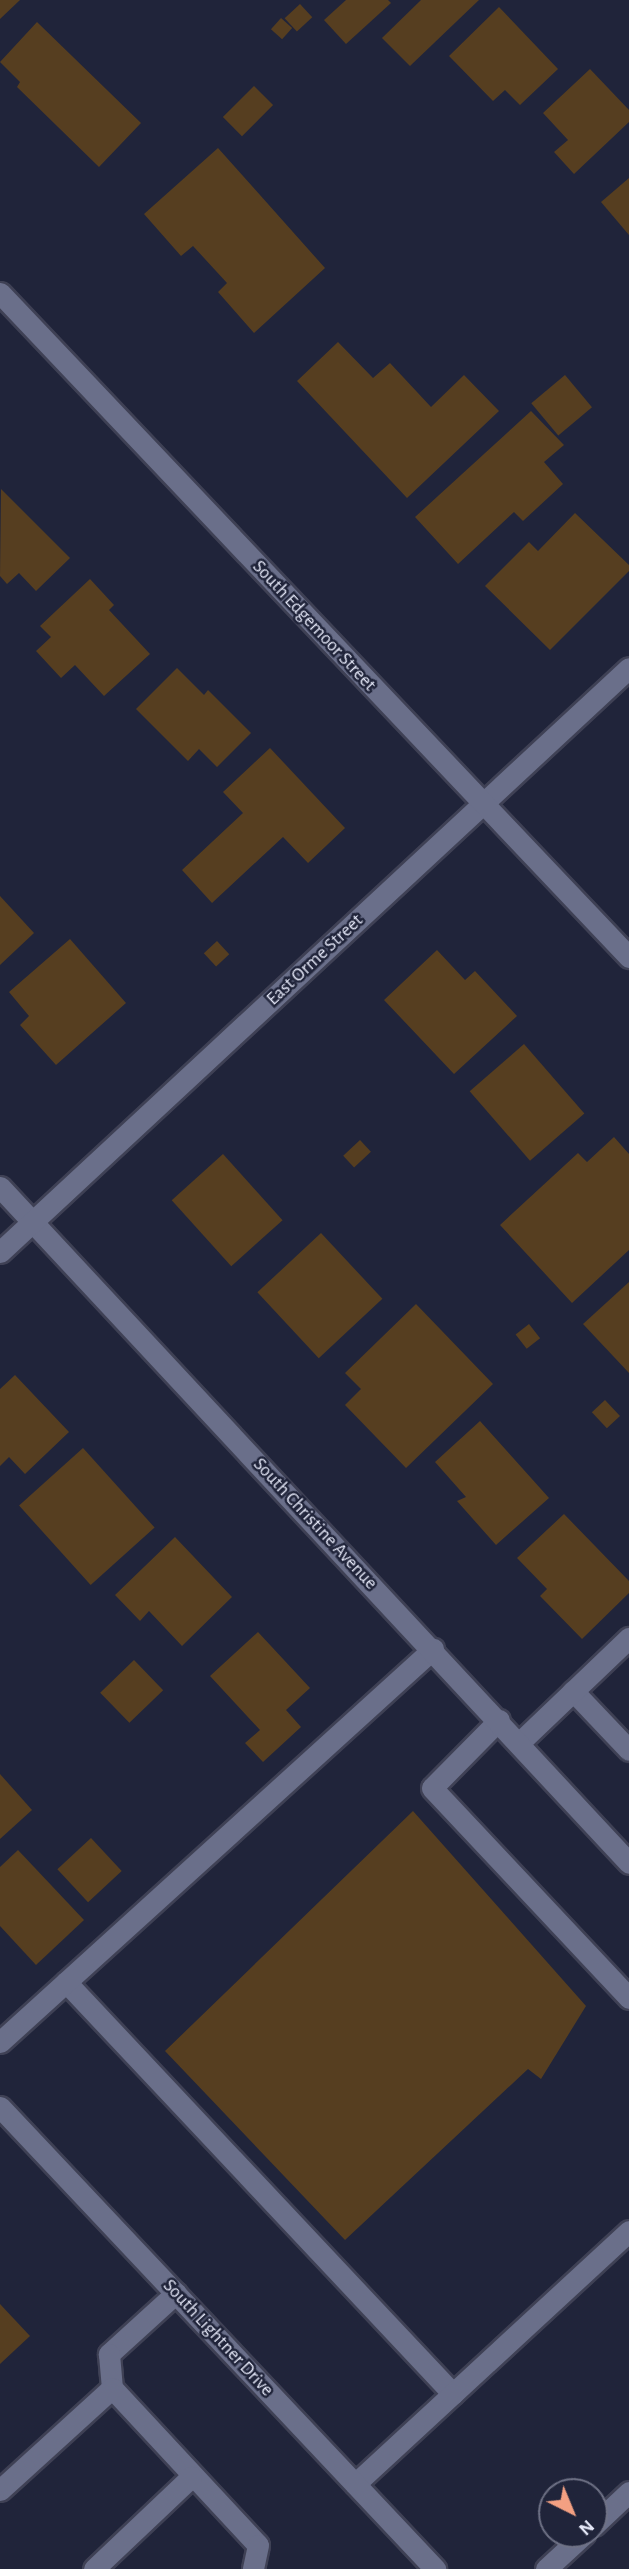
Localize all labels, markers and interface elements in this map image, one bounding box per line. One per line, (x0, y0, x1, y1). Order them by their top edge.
street label: South Edgemoor Street (247, 556, 381, 696)
street label: East Orme Street (262, 909, 368, 1011)
street label: South Christine Avenue (248, 1453, 382, 1595)
street label: South Lightner Drive (158, 2275, 278, 2401)
north arrow (538, 2478, 608, 2548)
text: N (575, 2516, 598, 2539)

